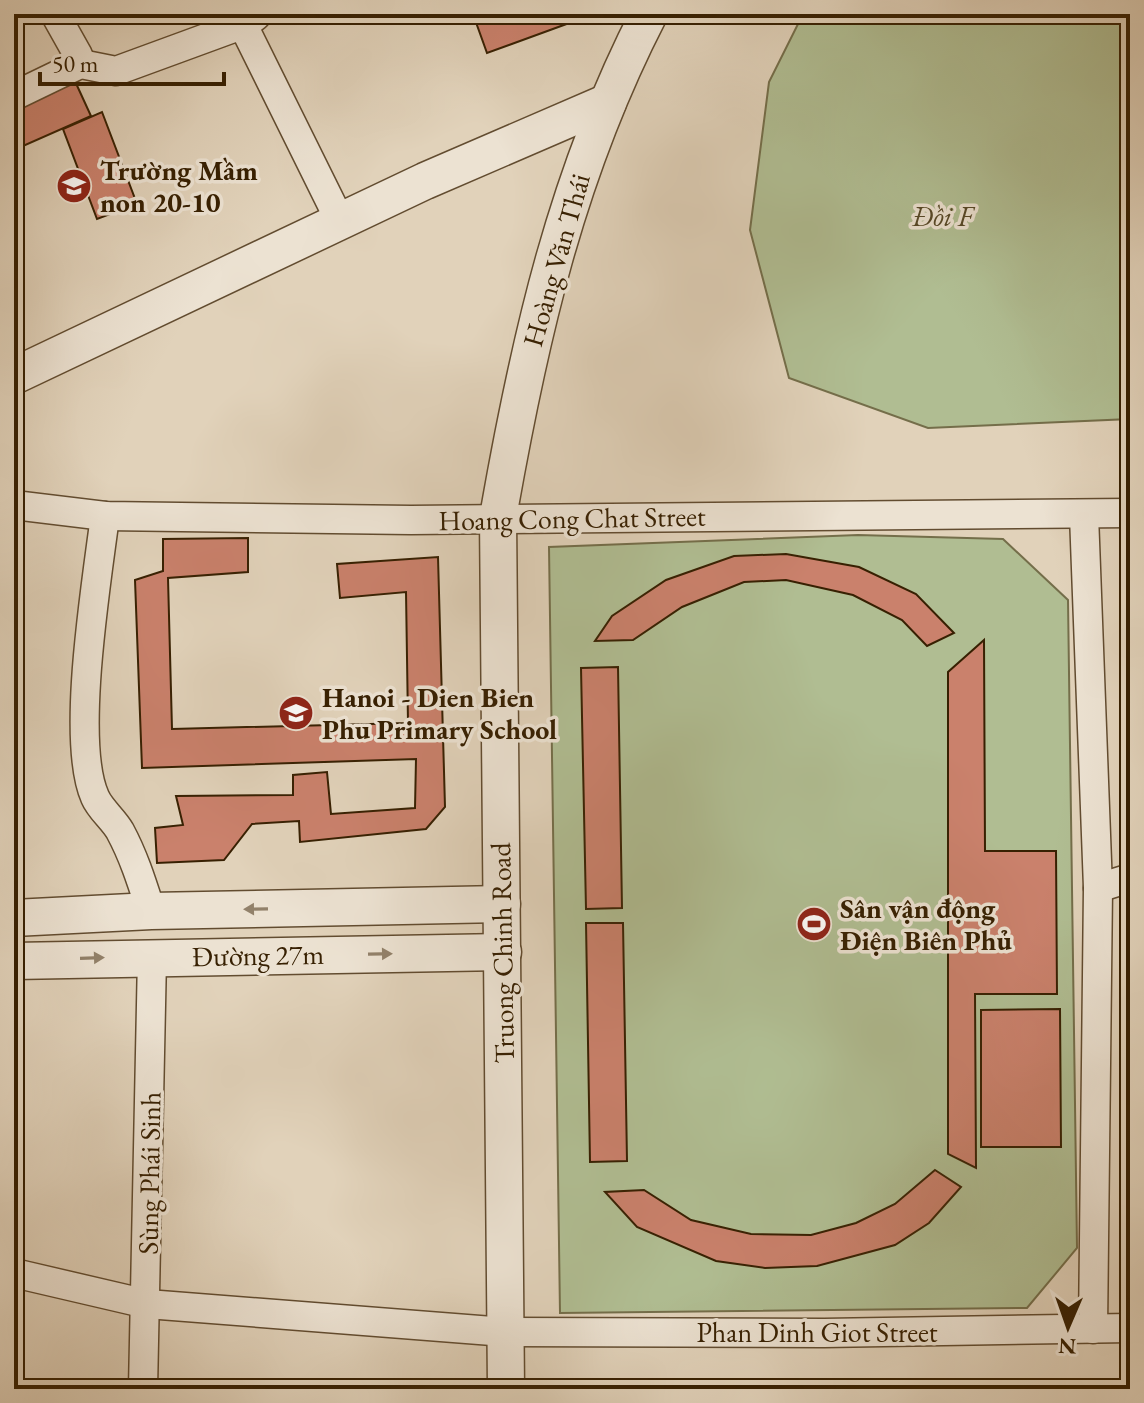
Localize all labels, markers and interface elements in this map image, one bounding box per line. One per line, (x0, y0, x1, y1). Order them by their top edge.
scale bar (40, 36, 224, 86)
text: 50 m (52, 48, 99, 79)
place label: Trường Mầm non 20-10 (100, 152, 258, 220)
school or university icon: Trường Mầm non 20-10 (55, 167, 93, 205)
street label: Hoàng Văn Thái (514, 169, 598, 351)
park label: Đồi F (911, 198, 976, 234)
street label: Hoang Cong Chat Street (438, 498, 706, 538)
place label: Hanoi - Dien Bien Phu Primary School (322, 679, 557, 747)
school or university icon: Hanoi - Dien Bien Phu Primary School (277, 694, 315, 732)
street label: Truong Chinh Road (482, 841, 522, 1064)
place label: Sân vận động Điện Biên Phủ (840, 890, 1012, 958)
one-way arrow (243, 903, 268, 916)
sports icon: Sân vận động Điện Biên Phủ (795, 905, 833, 943)
street label: Đường 27m (192, 936, 325, 974)
one-way arrow (368, 947, 393, 960)
one-way arrow (80, 952, 105, 965)
street label: Sùng Phái Sinh (130, 1091, 168, 1255)
north arrow (1028, 1287, 1108, 1367)
street label: Phan Dinh Giot Street (696, 1314, 938, 1350)
text: N (1058, 1332, 1077, 1361)

